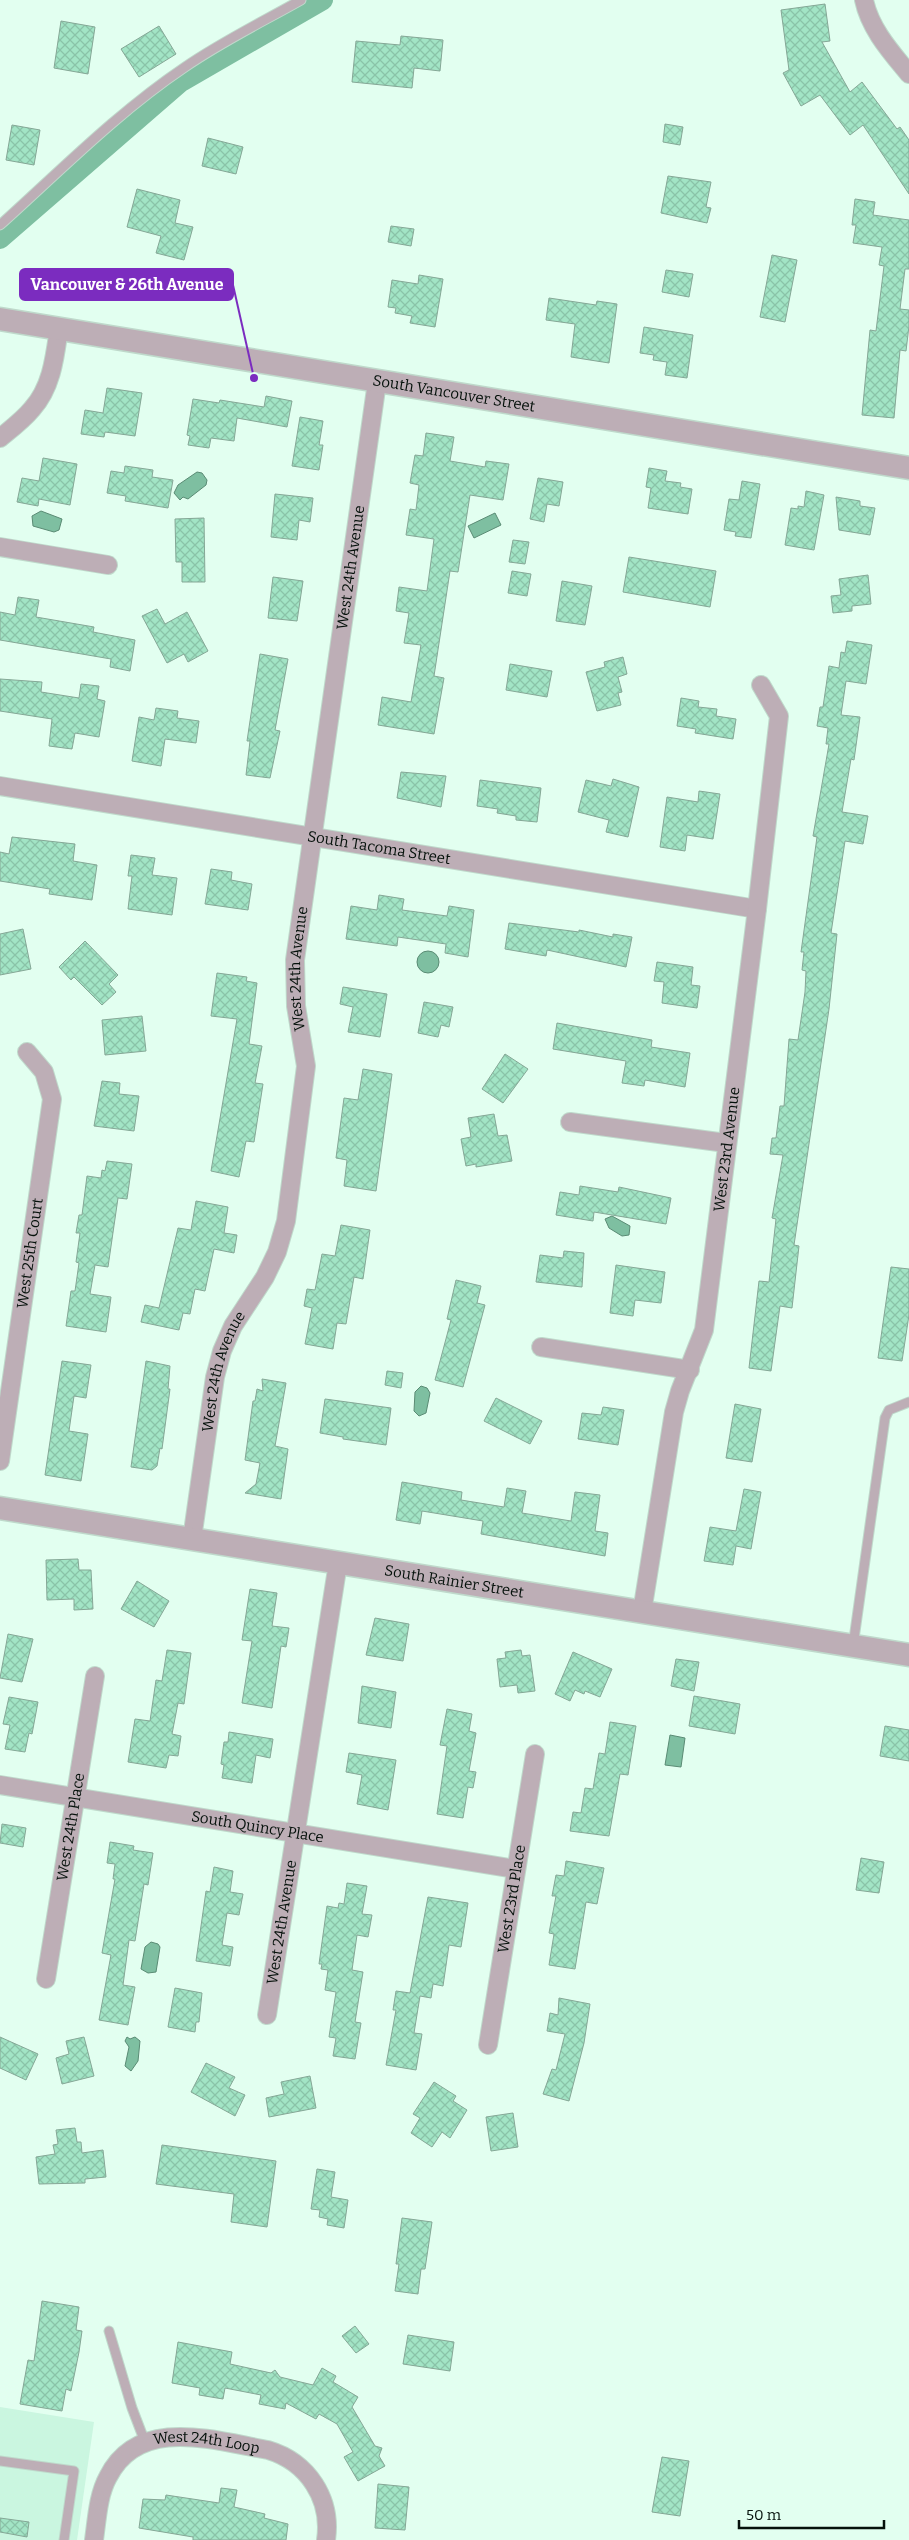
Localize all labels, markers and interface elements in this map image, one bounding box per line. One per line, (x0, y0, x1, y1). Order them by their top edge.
callout: Vancouver & 26th Avenue (20, 269, 233, 300)
text: Vancouver & 26th Avenue (31, 275, 224, 294)
street label: South Vancouver Street (371, 371, 537, 416)
street label: West 24th Avenue (333, 504, 368, 631)
street label: South Tacoma Street (306, 827, 452, 868)
street label: West 24th Avenue (286, 905, 312, 1032)
street label: West 23rd Avenue (710, 1086, 744, 1213)
street label: West 25th Court (13, 1196, 47, 1309)
street label: West 24th Avenue (198, 1308, 249, 1433)
street label: South Rainier Street (383, 1561, 526, 1602)
street label: West 24th Place (53, 1772, 88, 1882)
street label: South Quincy Place (190, 1807, 325, 1847)
street label: West 23rd Place (494, 1843, 529, 1954)
street label: West 24th Avenue (263, 1859, 300, 1986)
street label: West 24th Loop (152, 2428, 261, 2457)
scale bar (739, 2498, 884, 2530)
text: 50 m (746, 2506, 782, 2524)

